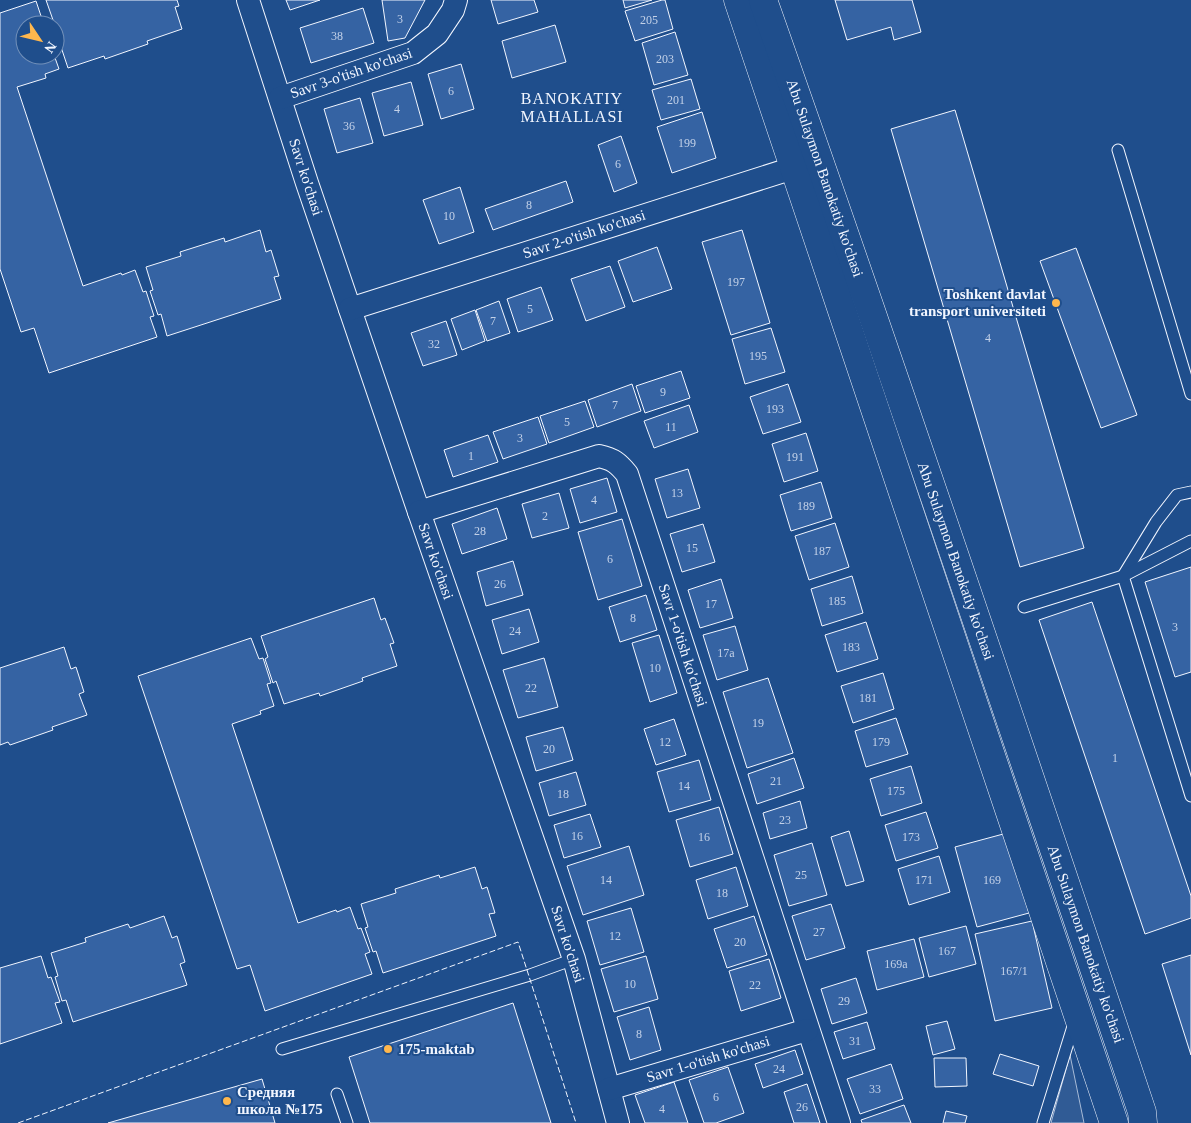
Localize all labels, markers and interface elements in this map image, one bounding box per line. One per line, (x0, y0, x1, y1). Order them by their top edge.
house number: 3 (397, 12, 403, 26)
house number: 205 (640, 13, 658, 27)
north arrow (15, 15, 65, 65)
house number: 38 (331, 29, 343, 43)
text: N (41, 39, 59, 56)
street label: Savr 3-o'tish ko'chasi (288, 45, 414, 101)
house number: 203 (656, 52, 674, 66)
street label: Abu Sulaymon Banokatiy ko'chasi (784, 77, 866, 279)
house number: 6 (448, 84, 454, 98)
district label: BANOKATIY MAHALLASI (520, 90, 624, 125)
house number: 201 (667, 93, 685, 107)
house number: 4 (394, 102, 400, 116)
house number: 36 (343, 119, 355, 133)
house number: 199 (678, 136, 696, 150)
street label: Savr ko'chasi (286, 137, 326, 217)
house number: 6 (615, 157, 621, 171)
house number: 8 (526, 198, 532, 212)
street label: Savr 2-o'tish ko'chasi (521, 207, 647, 261)
house number: 10 (443, 209, 455, 223)
house number: 197 (727, 275, 745, 289)
place label: Toshkent davlat transport universiteti (909, 286, 1046, 319)
marker: Toshkent davlat transport universiteti (1050, 297, 1062, 309)
house number: 5 (527, 302, 533, 316)
house number: 7 (490, 314, 496, 328)
house number: 4 (985, 331, 991, 345)
house number: 32 (428, 337, 440, 351)
house number: 195 (749, 349, 767, 363)
house number: 9 (660, 385, 666, 399)
house number: 7 (612, 398, 618, 412)
house number: 193 (766, 402, 784, 416)
house number: 5 (564, 415, 570, 429)
house number: 11 (665, 420, 677, 434)
house number: 3 (517, 431, 523, 445)
house number: 1 (468, 449, 474, 463)
house number: 191 (786, 450, 804, 464)
street label: Abu Sulaymon Banokatiy ko'chasi (915, 460, 997, 662)
house number: 13 (671, 486, 683, 500)
house number: 4 (591, 493, 597, 507)
house number: 189 (797, 499, 815, 513)
house number: 2 (542, 509, 548, 523)
street label: Savr ko'chasi (415, 521, 457, 601)
house number: 28 (474, 524, 486, 538)
house number: 15 (686, 541, 698, 555)
house number: 187 (813, 544, 831, 558)
house number: 6 (607, 552, 613, 566)
house number: 26 (494, 577, 506, 591)
street label: Savr 1-o'tish ko'chasi (656, 582, 710, 708)
house number: 185 (828, 594, 846, 608)
house number: 17 (705, 597, 717, 611)
house number: 8 (630, 611, 636, 625)
house number: 3 (1172, 620, 1178, 634)
house number: 24 (509, 624, 521, 638)
house number: 183 (842, 640, 860, 654)
house number: 17a (717, 646, 735, 660)
house number: 10 (649, 661, 661, 675)
house number: 22 (525, 681, 537, 695)
house number: 181 (859, 691, 877, 705)
house number: 19 (752, 716, 764, 730)
house number: 12 (659, 735, 671, 749)
house number: 179 (872, 735, 890, 749)
house number: 20 (543, 742, 555, 756)
house number: 1 (1112, 751, 1118, 765)
house number: 21 (770, 774, 782, 788)
house number: 14 (678, 779, 690, 793)
house number: 175 (887, 784, 905, 798)
house number: 18 (557, 787, 569, 801)
house number: 23 (779, 813, 791, 827)
house number: 16 (571, 829, 583, 843)
house number: 16 (698, 830, 710, 844)
house number: 173 (902, 830, 920, 844)
street label: Abu Sulaymon Banokatiy ko'chasi (1045, 843, 1127, 1045)
house number: 25 (795, 868, 807, 882)
house number: 14 (600, 873, 612, 887)
house number: 171 (915, 873, 933, 887)
house number: 169 (983, 873, 1001, 887)
house number: 18 (716, 886, 728, 900)
street label: Savr ko'chasi (548, 904, 588, 984)
house number: 27 (813, 925, 825, 939)
house number: 12 (609, 929, 621, 943)
house number: 20 (734, 935, 746, 949)
house number: 167 (938, 944, 956, 958)
house number: 169a (884, 957, 908, 971)
house number: 167/1 (1000, 964, 1028, 978)
house number: 10 (624, 977, 636, 991)
house number: 22 (749, 978, 761, 992)
house number: 29 (838, 994, 850, 1008)
house number: 8 (636, 1027, 642, 1041)
street label: Savr 1-o'tish ko'chasi (645, 1033, 771, 1085)
house number: 31 (849, 1034, 861, 1048)
place label: 175-maktab (398, 1041, 475, 1057)
marker: 175-maktab (382, 1043, 394, 1055)
house number: 24 (773, 1062, 785, 1076)
house number: 33 (869, 1082, 881, 1096)
place label: Средняя школа №175 (237, 1084, 323, 1117)
house number: 6 (713, 1090, 719, 1104)
marker: Средняя школа №175 (221, 1095, 233, 1107)
house number: 26 (796, 1100, 808, 1114)
house number: 4 (659, 1102, 665, 1116)

